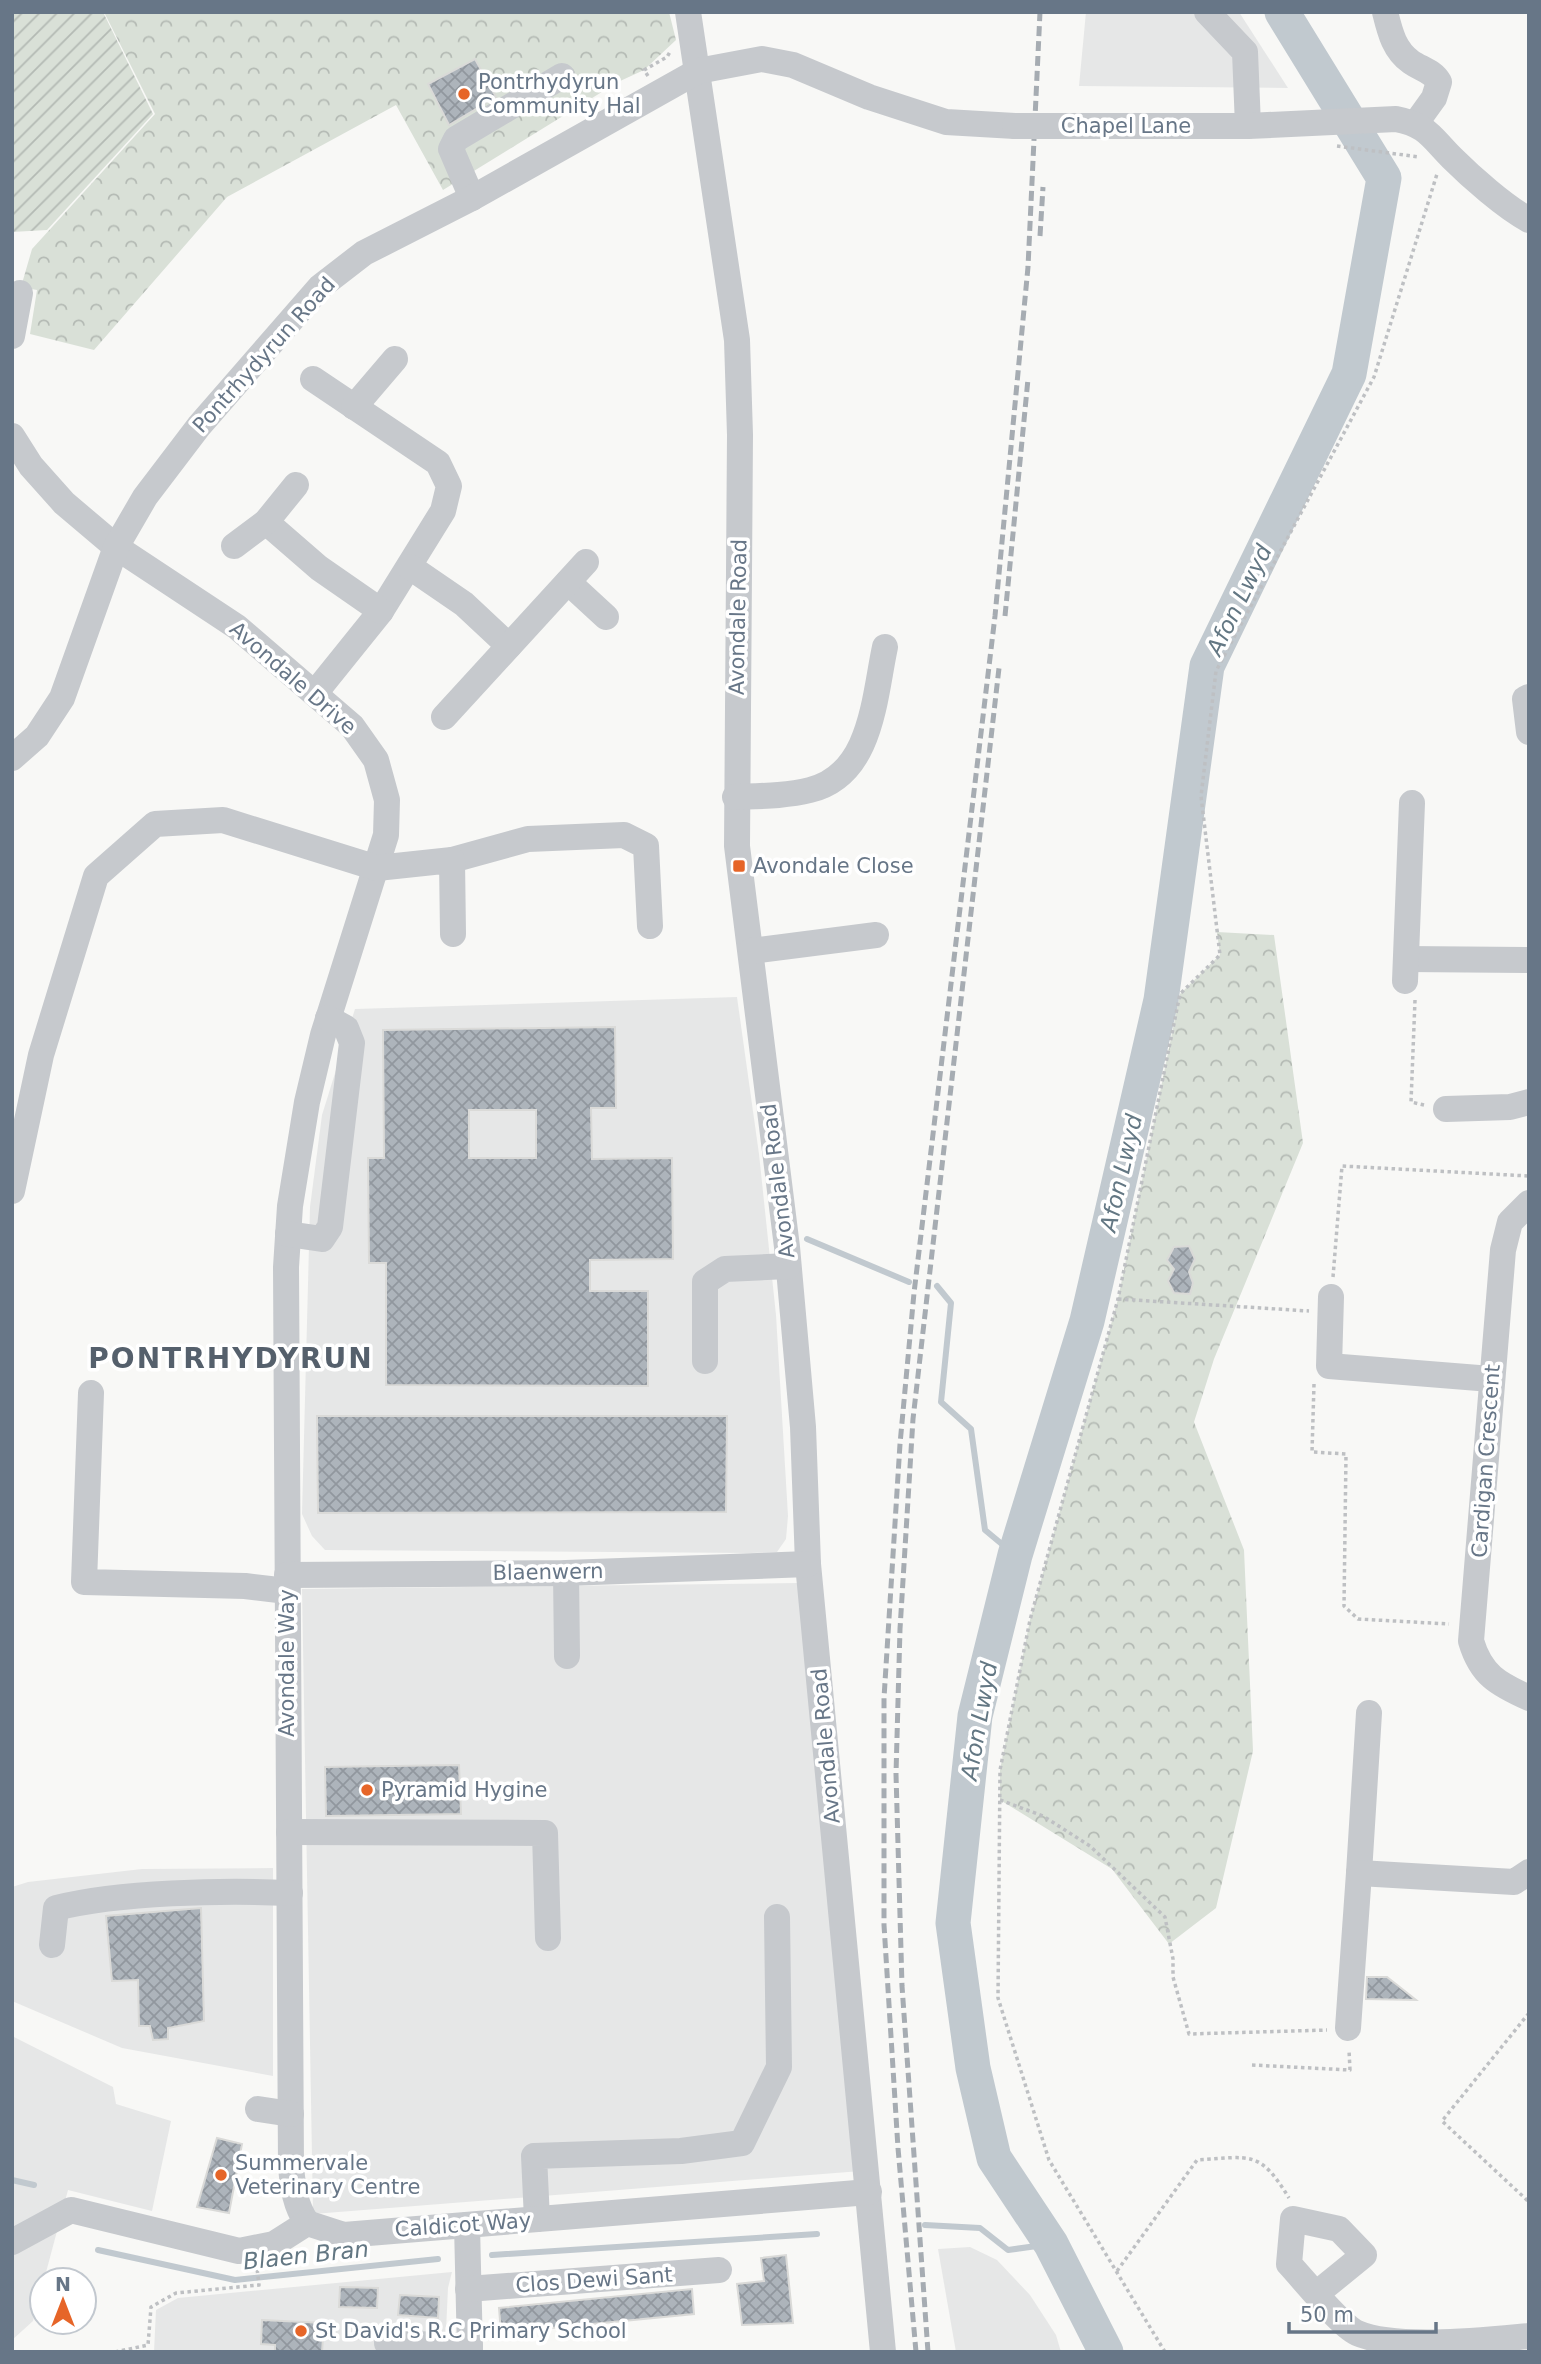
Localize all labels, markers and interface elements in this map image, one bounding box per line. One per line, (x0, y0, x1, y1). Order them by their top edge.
place label: Pontrhydyrun Community Hal (478, 70, 641, 118)
marker: Pontrhydyrun Community Hal (456, 86, 472, 102)
street label: Chapel Lane (1061, 114, 1191, 138)
street label: Pontrhydyrun Road (188, 272, 340, 438)
street label: Avondale Road (725, 539, 751, 695)
water label: Afon Lwyd (1200, 540, 1277, 661)
street label: Avondale Drive (225, 617, 361, 739)
place label: Avondale Close (753, 854, 914, 878)
marker: Avondale Close (731, 858, 747, 874)
street label: Avondale Road (757, 1102, 799, 1260)
water label: Afon Lwyd (1094, 1111, 1147, 1236)
district label: PONTRHYDYRUN (88, 1342, 374, 1375)
street label: Cardigan Crescent (1467, 1363, 1505, 1559)
street label: Blaenwern (492, 1559, 604, 1585)
street label: Avondale Way (275, 1589, 299, 1737)
water label: Afon Lwyd (955, 1659, 1002, 1784)
street label: Avondale Road (807, 1667, 845, 1825)
place label: Pyramid Hygine (381, 1778, 548, 1802)
marker: Pyramid Hygine (359, 1782, 375, 1798)
place label: Summervale Veterinary Centre (235, 2151, 420, 2199)
marker: Summervale Veterinary Centre (213, 2167, 229, 2183)
street label: Caldicot Way (394, 2208, 532, 2242)
water label: Blaen Bran (242, 2235, 370, 2275)
street label: Clos Dewi Sant (515, 2263, 673, 2297)
north arrow (28, 2266, 98, 2336)
text: N (55, 2273, 71, 2295)
scale bar (1289, 2290, 1436, 2334)
text: 50 m (1300, 2303, 1354, 2327)
place label: St David's R.C Primary School (315, 2319, 627, 2343)
marker: St David's R.C Primary School (293, 2323, 309, 2339)

